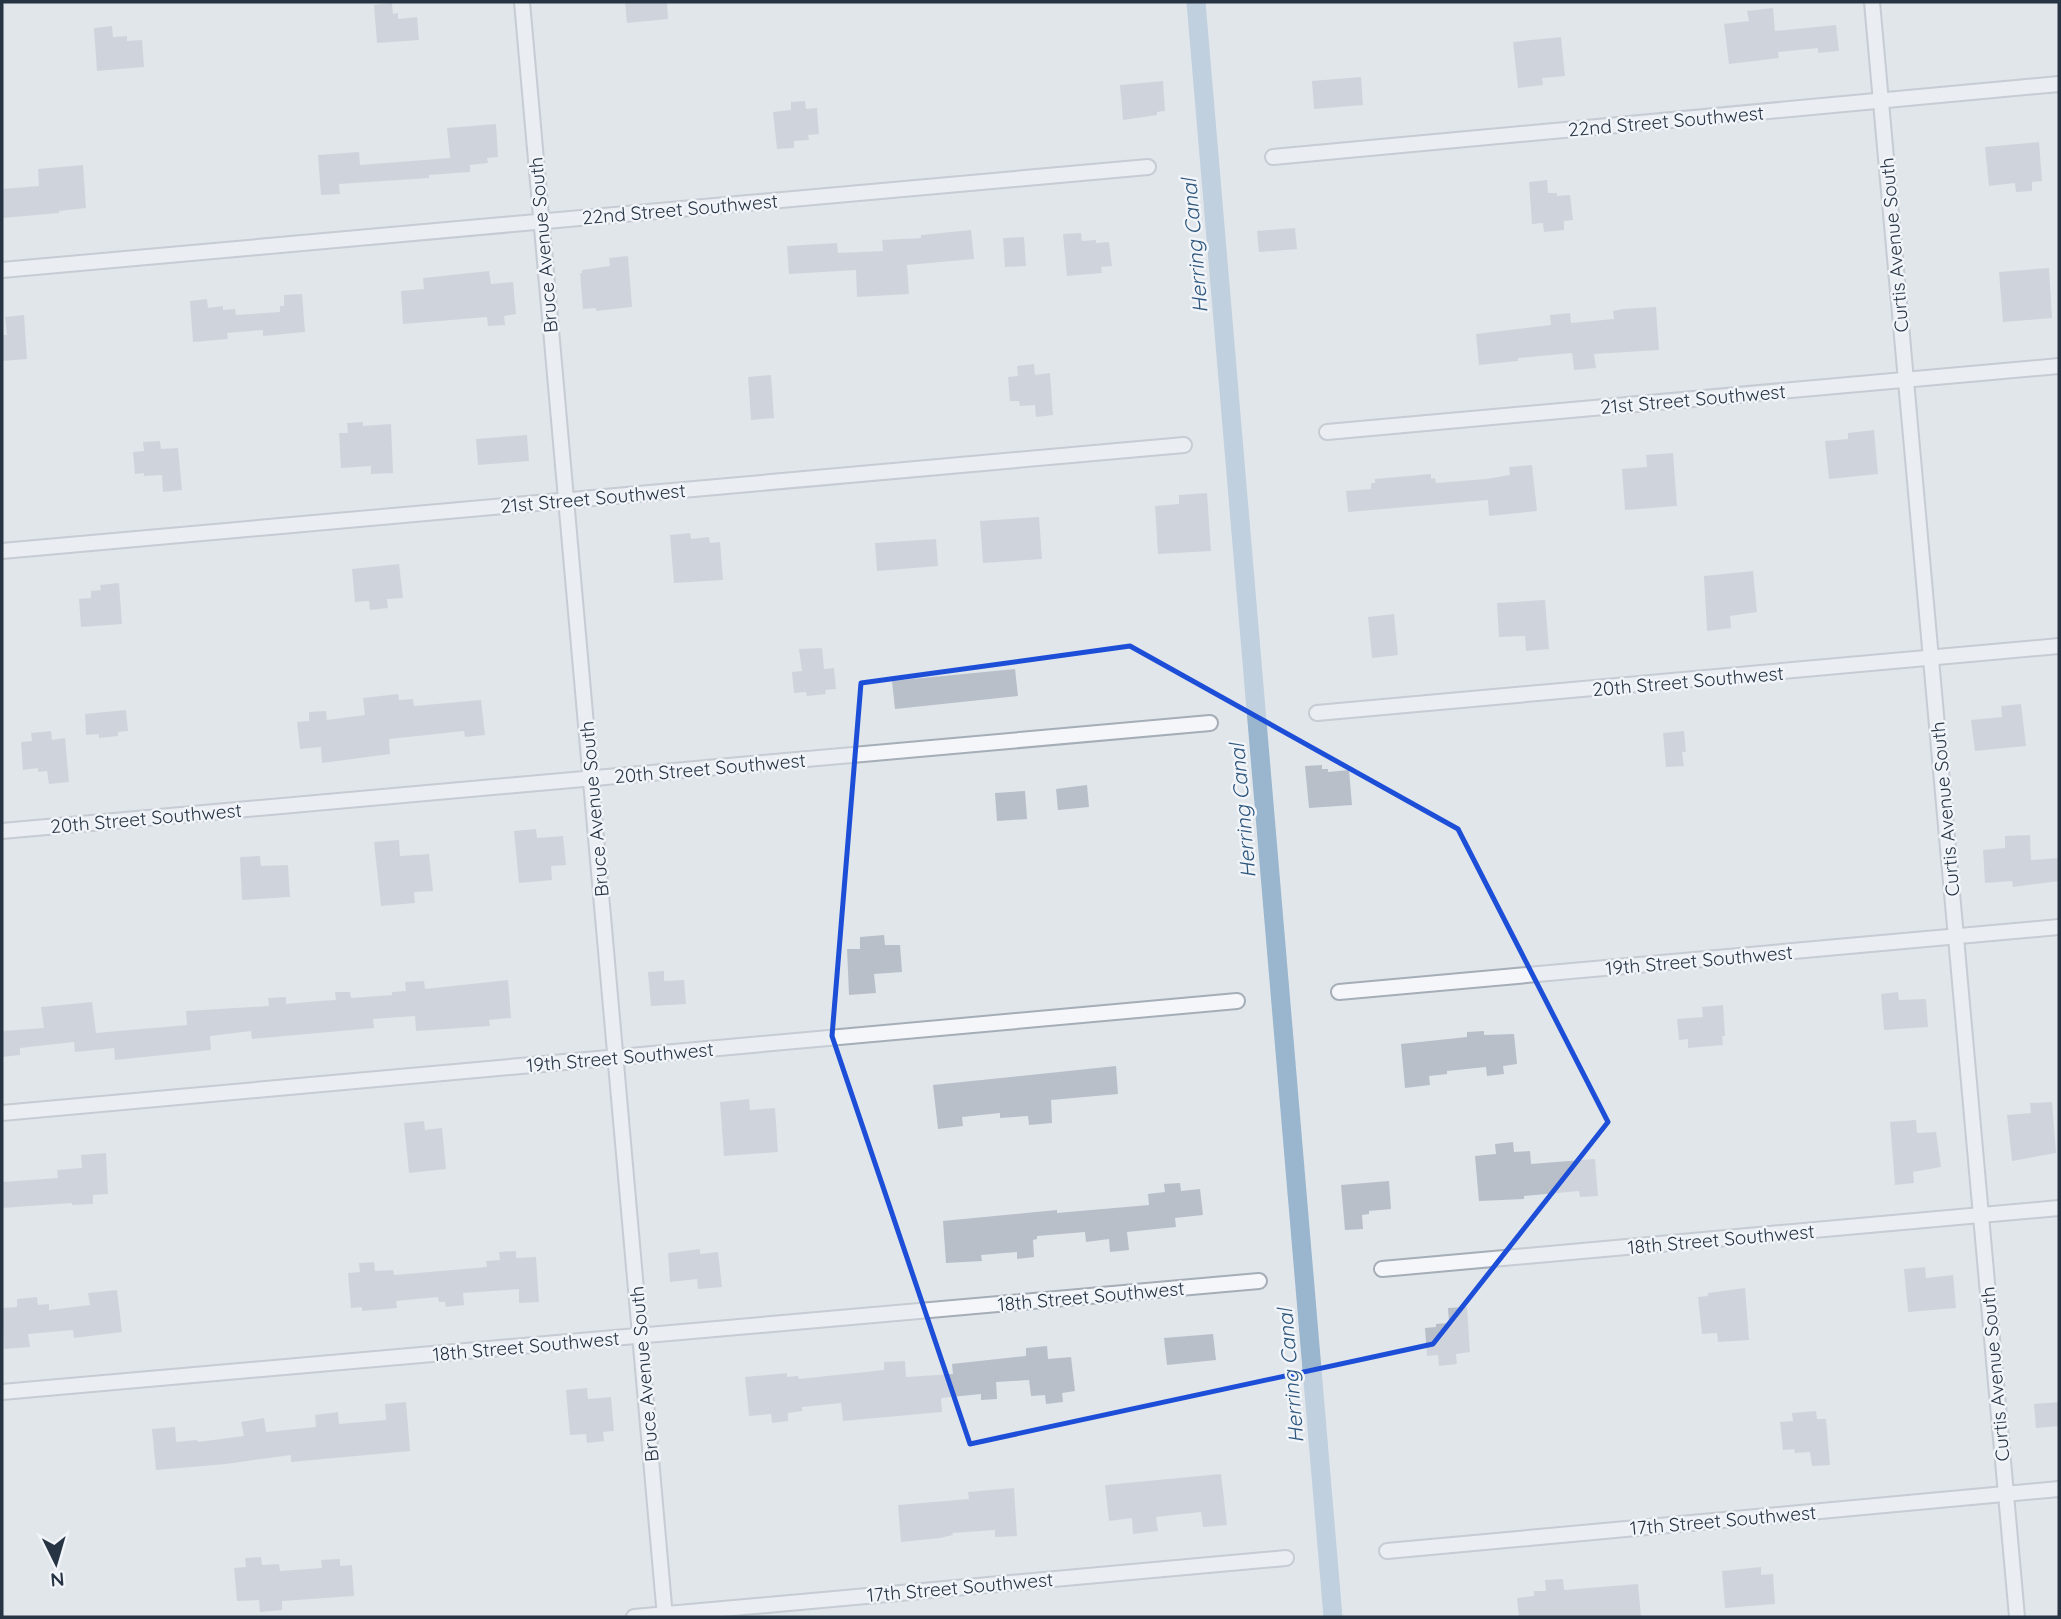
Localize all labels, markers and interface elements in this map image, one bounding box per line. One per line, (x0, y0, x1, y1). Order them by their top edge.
street label: 22nd Street Southwest (1567, 100, 1765, 142)
street label: Bruce Avenue South (523, 156, 563, 334)
street label: Curtis Avenue South (1874, 157, 1914, 333)
water label: Herring Canal (1175, 176, 1213, 314)
street label: 22nd Street Southwest (581, 188, 779, 230)
street label: 21st Street Southwest (1599, 379, 1787, 419)
street label: 21st Street Southwest (499, 478, 687, 518)
street label: 20th Street Southwest (1591, 661, 1785, 701)
street label: Bruce Avenue South (574, 720, 614, 898)
street label: Curtis Avenue South (1925, 721, 1965, 897)
water label: Herring Canal (1223, 741, 1261, 879)
street label: 20th Street Southwest (613, 748, 807, 788)
street label: 20th Street Southwest (49, 798, 243, 838)
street label: 19th Street Southwest (1604, 940, 1794, 980)
street label: 19th Street Southwest (525, 1037, 715, 1077)
street label: 18th Street Southwest (1627, 1219, 1815, 1259)
street label: 18th Street Southwest (997, 1276, 1185, 1316)
street label: Bruce Avenue South (624, 1285, 664, 1463)
street label: Curtis Avenue South (1975, 1286, 2015, 1462)
water label: Herring Canal (1271, 1306, 1309, 1444)
street label: 18th Street Southwest (432, 1326, 620, 1366)
street label: 17th Street Southwest (1629, 1500, 1817, 1540)
north arrow (21, 1528, 91, 1598)
text: N (49, 1567, 65, 1592)
street label: 17th Street Southwest (866, 1567, 1054, 1607)

